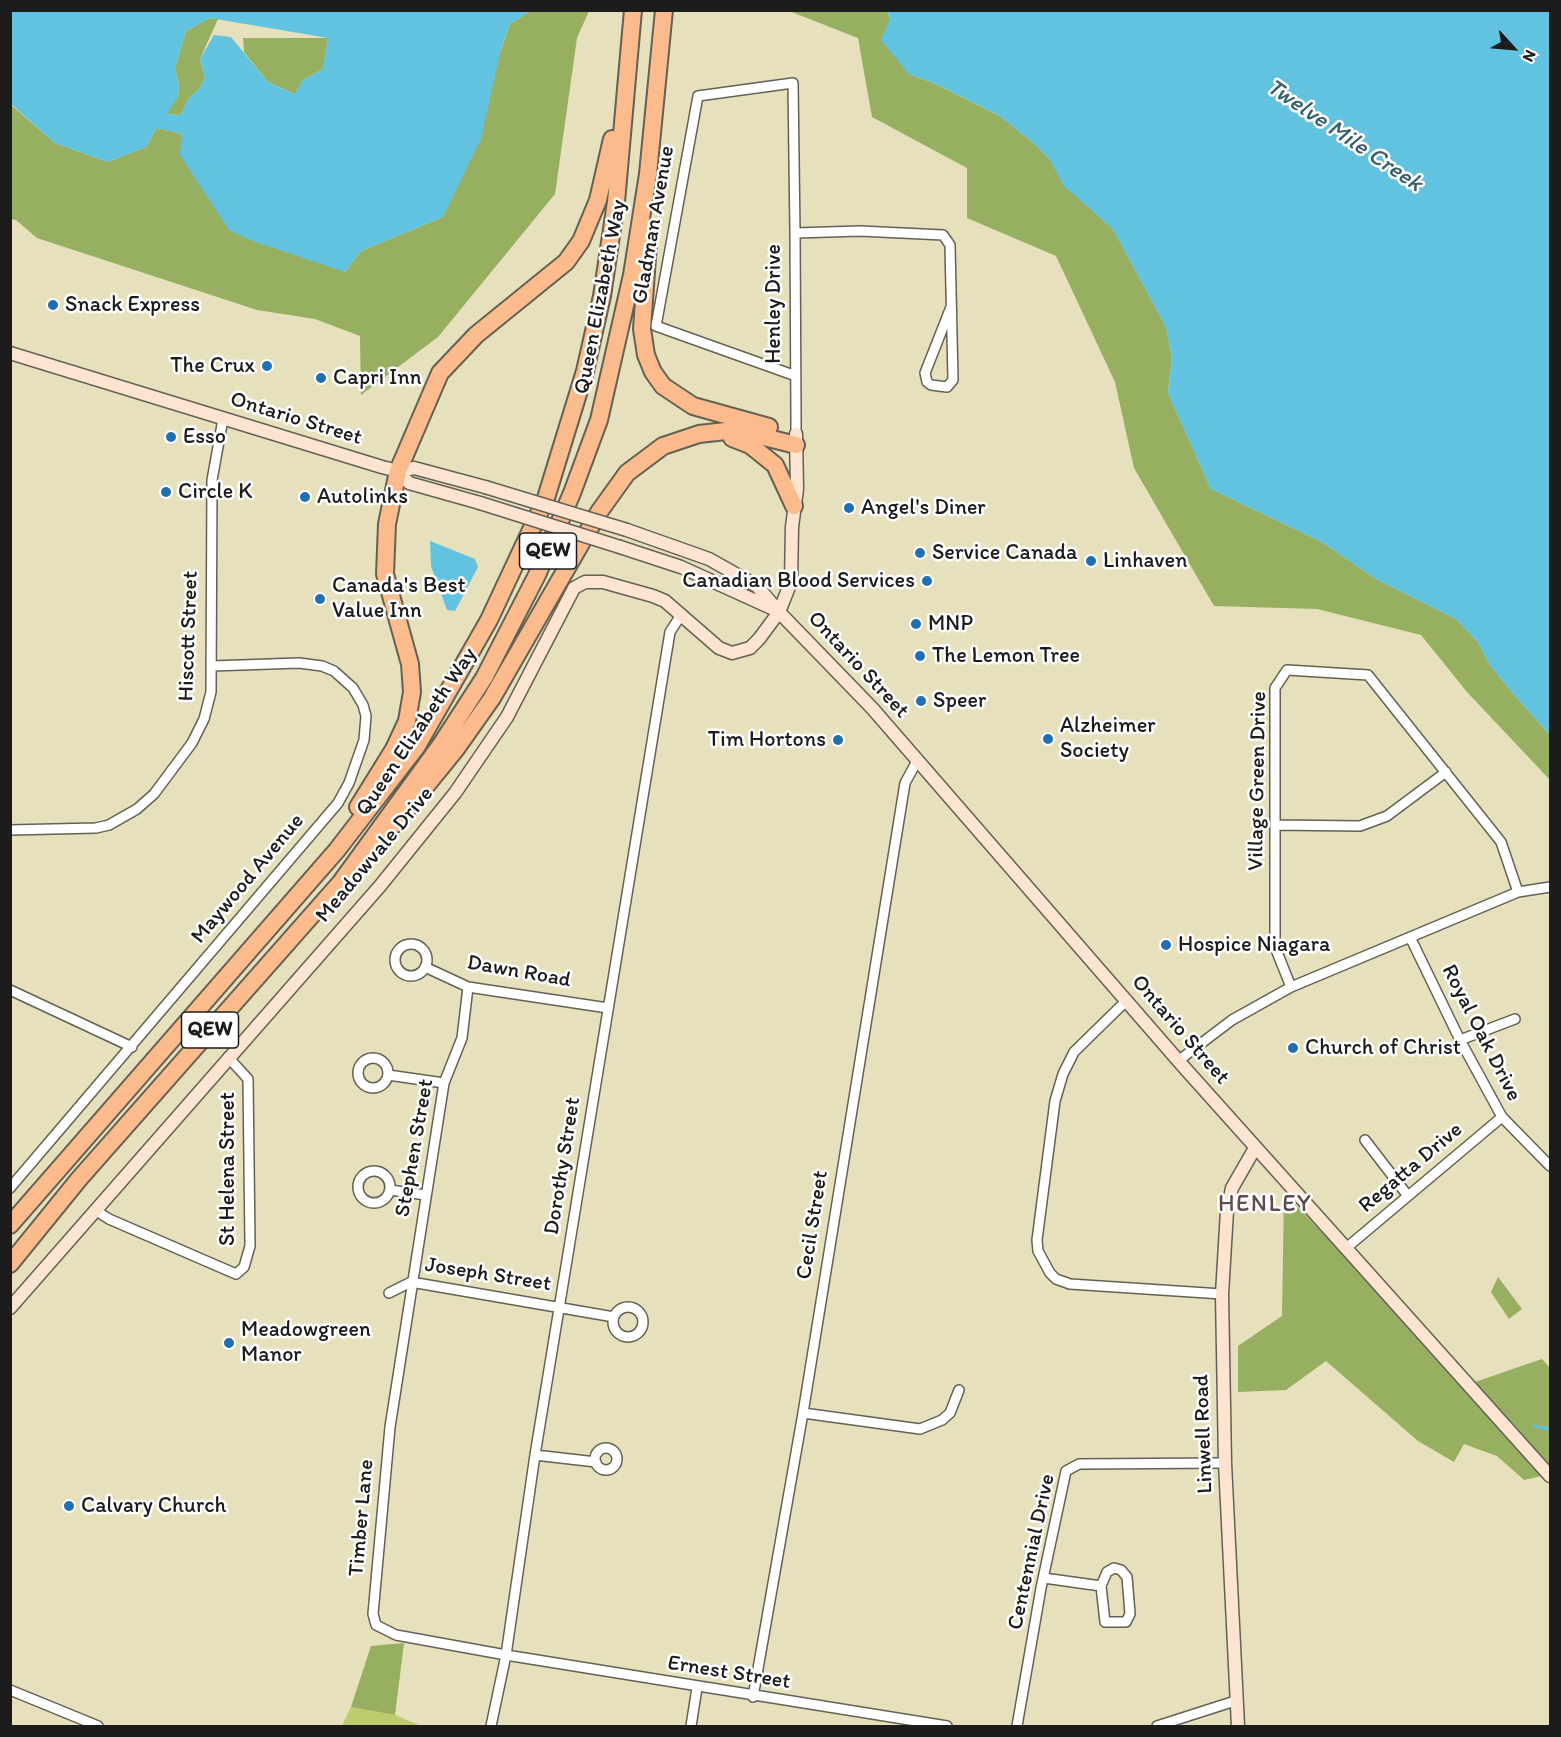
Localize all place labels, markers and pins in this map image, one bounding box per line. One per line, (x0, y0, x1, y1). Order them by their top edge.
place label: Snack Express (65, 292, 200, 318)
marker: Snack Express (46, 298, 60, 312)
place label: The Crux (170, 353, 255, 379)
marker: The Crux (260, 359, 274, 373)
place label: Capri Inn (333, 365, 421, 391)
marker: Capri Inn (314, 371, 328, 385)
place label: Esso (183, 424, 226, 450)
marker: Esso (164, 430, 178, 444)
place label: Circle K (178, 479, 252, 505)
place label: Autolinks (317, 484, 408, 510)
marker: Circle K (159, 485, 173, 499)
marker: Autolinks (298, 490, 312, 504)
place label: Angel's Diner (861, 495, 986, 521)
marker: Angel's Diner (842, 501, 856, 515)
place label: Service Canada (932, 540, 1077, 566)
marker: Service Canada (913, 546, 927, 560)
place label: Linhaven (1103, 548, 1187, 574)
marker: Linhaven (1084, 554, 1098, 568)
place label: Canadian Blood Services (682, 568, 915, 594)
place label: Canada's Best Value Inn (332, 573, 466, 624)
marker: Canadian Blood Services (920, 574, 934, 588)
marker: Canada's Best Value Inn (313, 592, 327, 606)
place label: MNP (928, 611, 973, 637)
marker: MNP (909, 617, 923, 631)
place label: The Lemon Tree (932, 643, 1080, 669)
marker: The Lemon Tree (913, 649, 927, 663)
place label: Speer (933, 688, 986, 714)
marker: Speer (914, 694, 928, 708)
place label: Alzheimer Society (1060, 713, 1156, 764)
place label: Tim Hortons (708, 727, 826, 753)
marker: Alzheimer Society (1041, 732, 1055, 746)
marker: Tim Hortons (831, 733, 845, 747)
place label: Hospice Niagara (1178, 932, 1330, 958)
marker: Hospice Niagara (1159, 938, 1173, 952)
place label: Church of Christ (1305, 1035, 1461, 1061)
marker: Church of Christ (1286, 1041, 1300, 1055)
place label: Meadowgreen Manor (241, 1317, 371, 1368)
marker: Meadowgreen Manor (222, 1336, 236, 1350)
place label: Calvary Church (81, 1493, 226, 1519)
marker: Calvary Church (62, 1499, 76, 1513)

